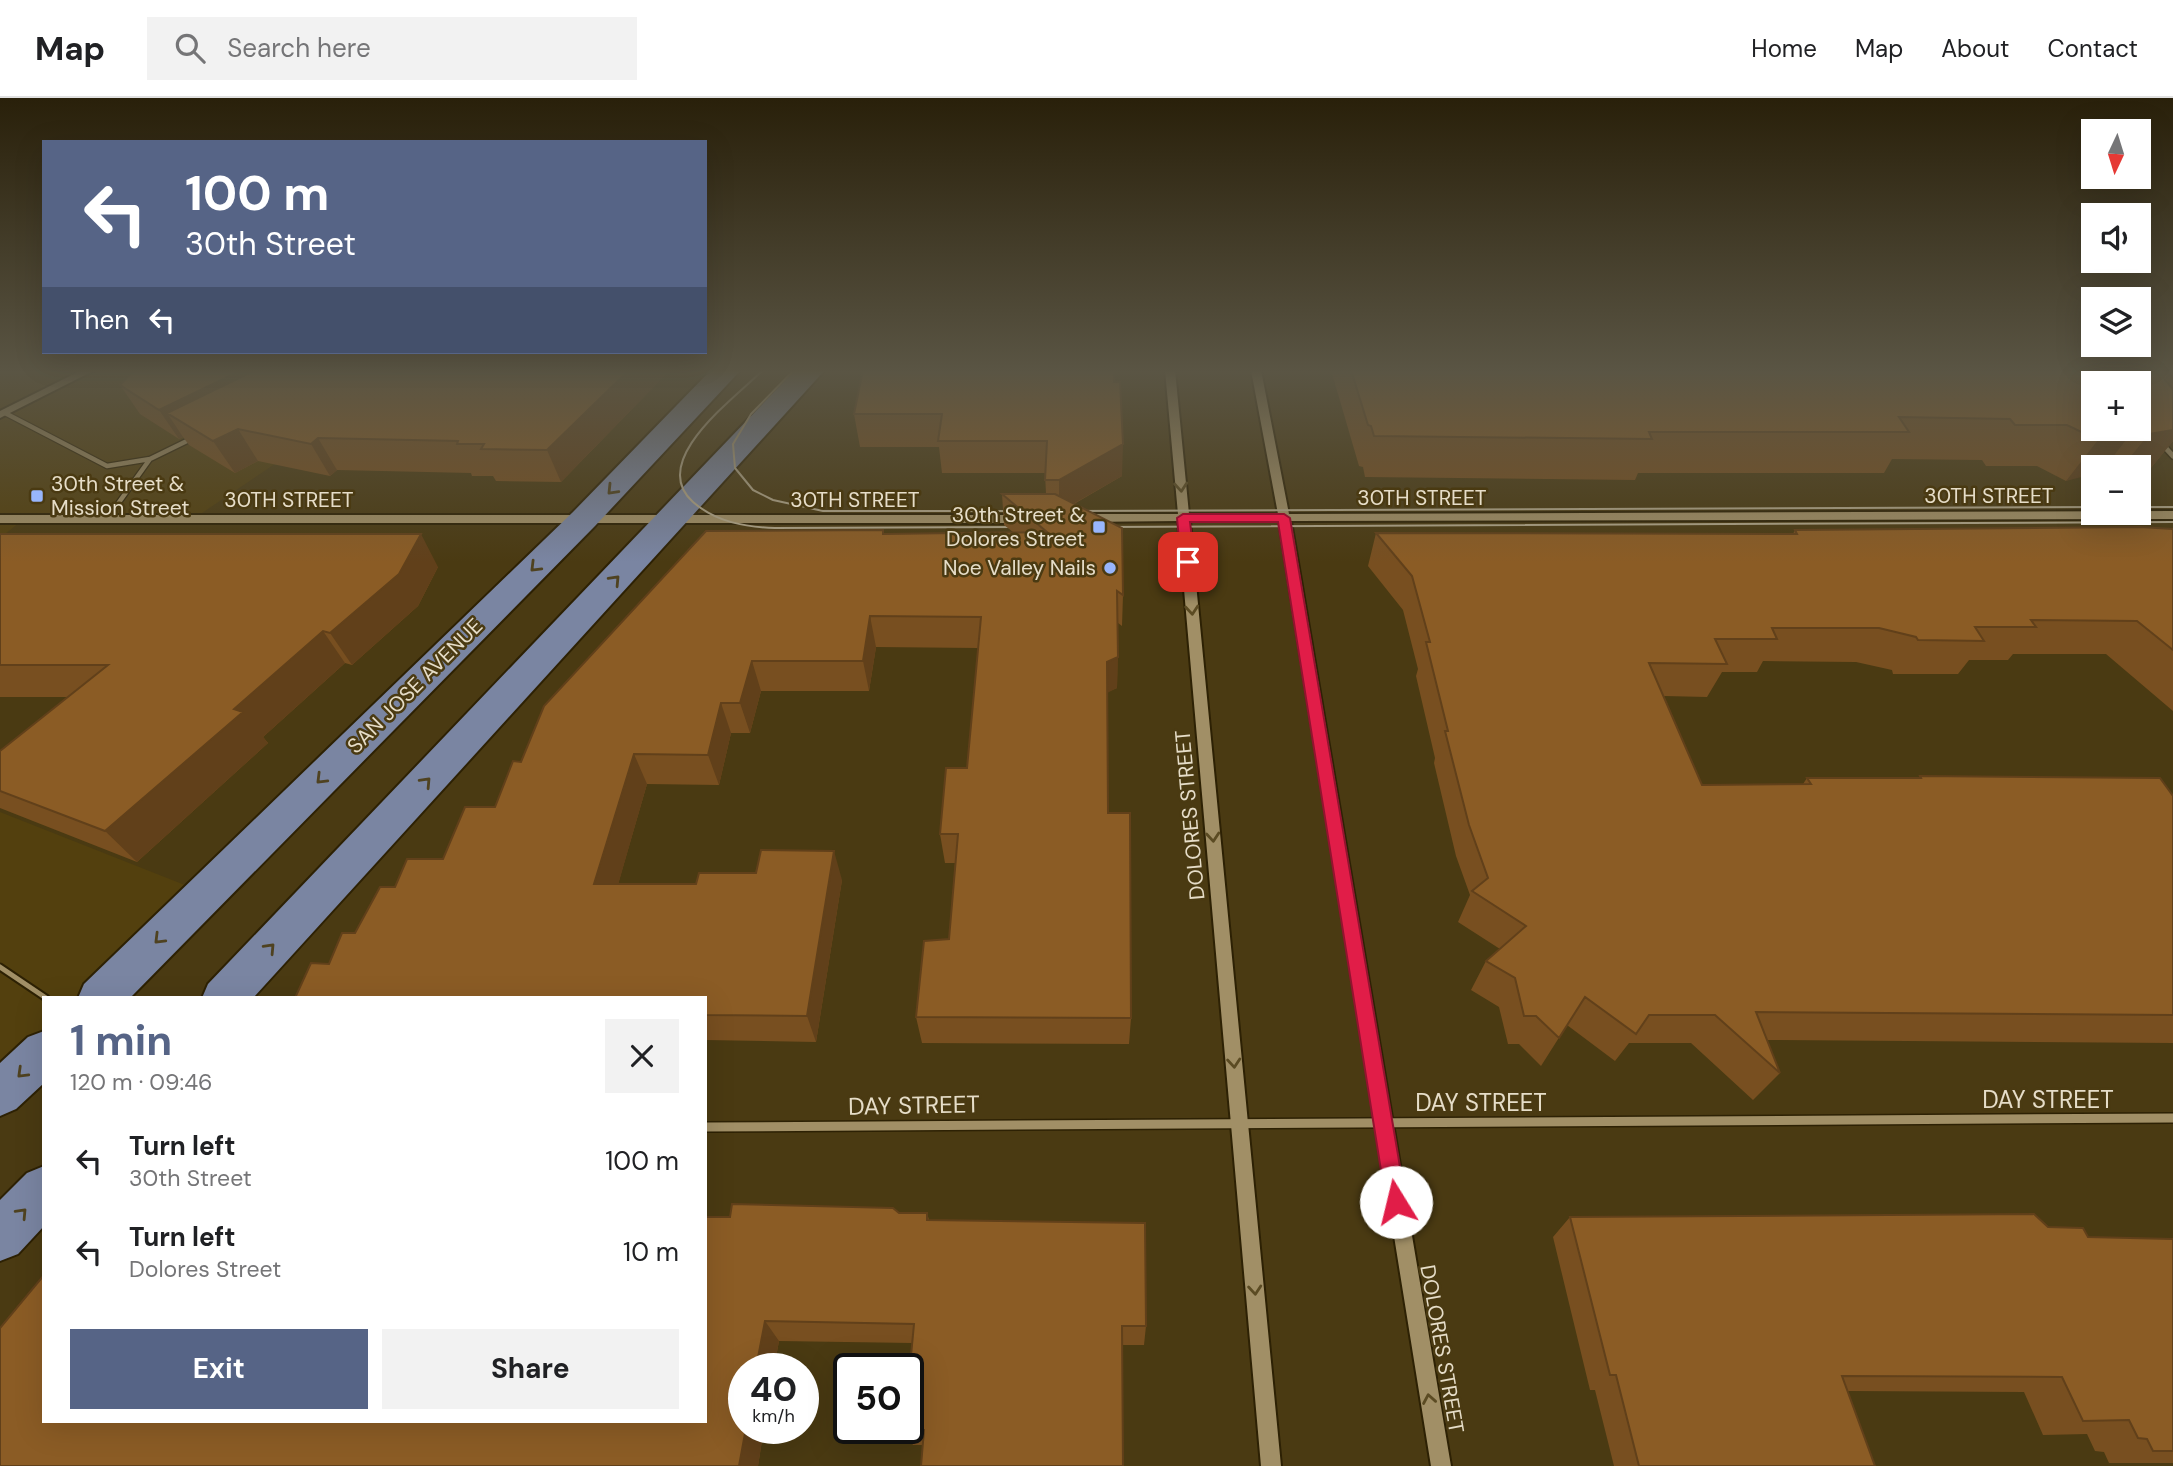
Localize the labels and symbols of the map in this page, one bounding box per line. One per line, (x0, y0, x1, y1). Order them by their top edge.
north arrow (2081, 119, 2151, 189)
place label: 30th Street & Mission Street (51, 470, 189, 522)
one-way arrow (607, 482, 620, 495)
one-way arrow (1173, 482, 1188, 493)
street label: 30TH STREET (1924, 482, 2054, 510)
street label: 30TH STREET (1357, 484, 1487, 512)
street label: 30TH STREET (224, 486, 354, 514)
street label: 30TH STREET (790, 486, 920, 514)
marker: 30th Street & Mission Street (29, 488, 45, 504)
place label: 30th Street & Dolores Street (946, 501, 1085, 553)
marker: 30th Street & Dolores Street (1091, 519, 1107, 535)
pin (1158, 532, 1218, 592)
place label: Noe Valley Nails (943, 554, 1096, 582)
one-way arrow (531, 559, 544, 572)
marker: Noe Valley Nails (1102, 560, 1118, 576)
one-way arrow (606, 575, 619, 588)
one-way arrow (1185, 604, 1200, 616)
street label: SAN JOSE AVENUE (341, 612, 489, 760)
street label: DOLORES STREET (1169, 729, 1211, 901)
one-way arrow (316, 770, 329, 783)
one-way arrow (417, 777, 430, 790)
one-way arrow (1205, 832, 1220, 843)
one-way arrow (155, 930, 168, 943)
one-way arrow (262, 943, 275, 956)
one-way arrow (1226, 1058, 1241, 1069)
one-way arrow (17, 1064, 30, 1077)
street label: DAY STREET (1982, 1084, 2114, 1115)
street label: DAY STREET (1415, 1087, 1547, 1118)
street label: DAY STREET (848, 1088, 980, 1122)
position arrow (1359, 1165, 1433, 1239)
one-way arrow (14, 1208, 26, 1221)
street label: DOLORES STREET (1413, 1263, 1471, 1436)
one-way arrow (1247, 1285, 1262, 1296)
speed limit sign: 50 (833, 1353, 924, 1444)
one-way arrow (1422, 1393, 1437, 1405)

